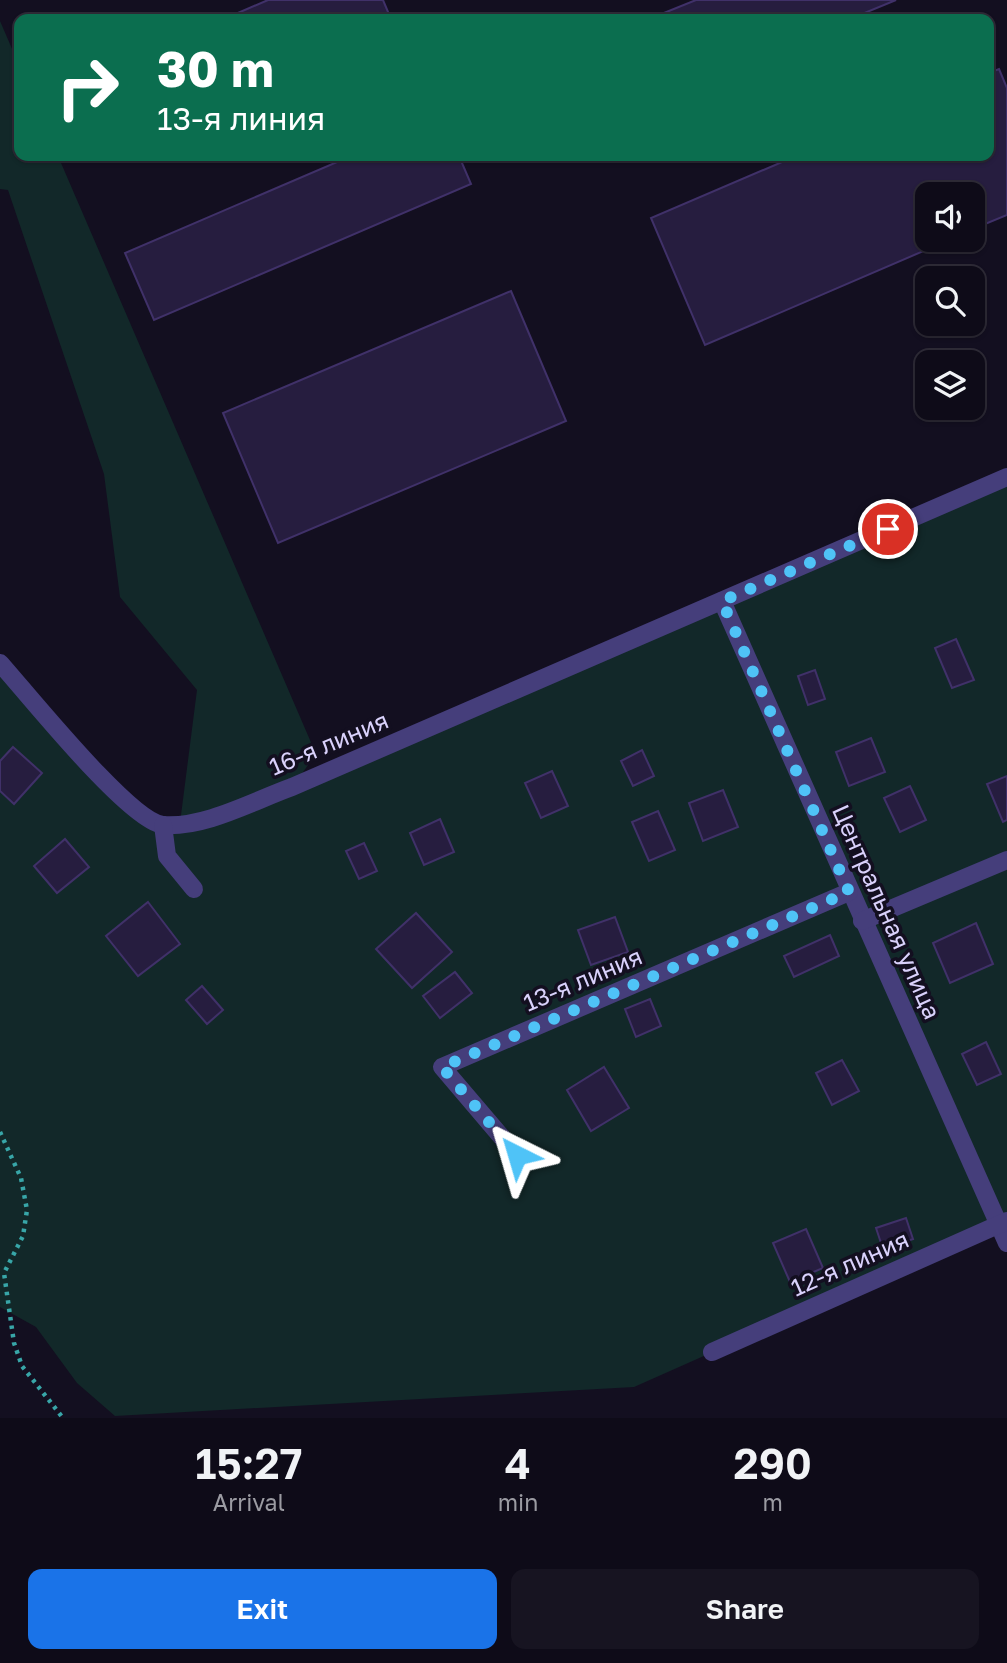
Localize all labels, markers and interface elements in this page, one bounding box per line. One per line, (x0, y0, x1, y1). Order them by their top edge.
text: 30 m (157, 39, 274, 98)
icon: right (42, 42, 133, 133)
text: 13-я линия (157, 99, 325, 137)
map controls (915, 182, 985, 420)
button: sound (915, 182, 985, 252)
button: search (915, 266, 985, 336)
button: layers (915, 350, 985, 420)
pin (858, 499, 918, 559)
icon: arrive (869, 510, 907, 548)
street label: 16-я линия (264, 705, 392, 781)
street label: Центральная улица (827, 800, 948, 1023)
street label: 13-я линия (519, 941, 646, 1017)
position arrow (480, 1118, 554, 1192)
street label: 12-я линия (786, 1224, 913, 1302)
text: 15:27 (195, 1438, 302, 1488)
text: 4 (505, 1438, 531, 1488)
text: 290 (734, 1438, 812, 1488)
text: Arrival (213, 1488, 285, 1516)
text: min (498, 1488, 538, 1516)
text: m (762, 1488, 783, 1516)
button: Exit (28, 1569, 497, 1649)
button: Share (511, 1569, 979, 1649)

